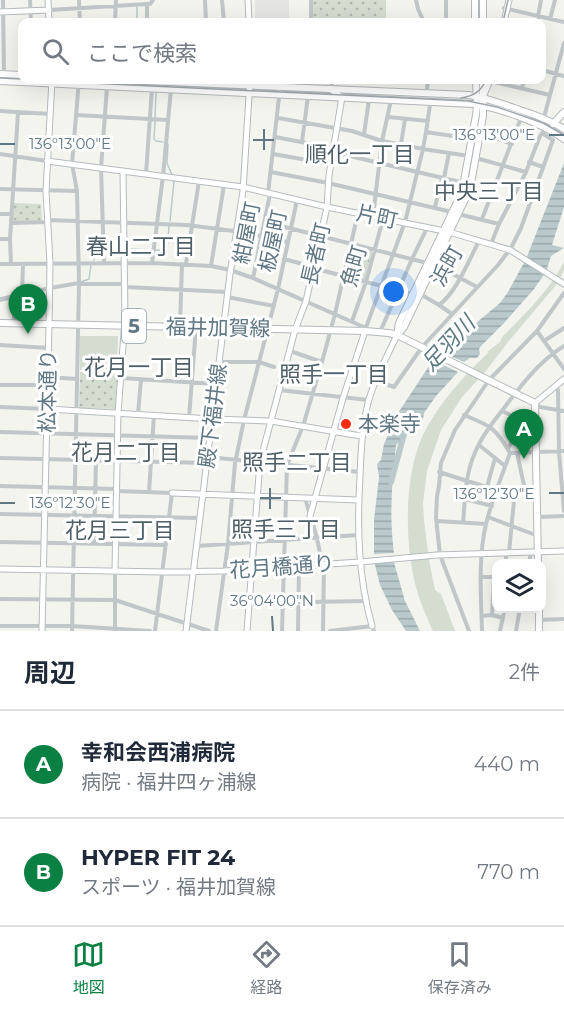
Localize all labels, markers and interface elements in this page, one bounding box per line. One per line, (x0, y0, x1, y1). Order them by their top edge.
search box (18, 18, 546, 84)
icon: search (39, 35, 72, 68)
text: ここで検索 (87, 40, 197, 67)
text: 136°13'00"E (453, 125, 535, 144)
text: 136°13'00"E (29, 134, 111, 153)
district label: 順化一丁目 (305, 141, 415, 168)
district label: 中央三丁目 (434, 178, 544, 205)
street label: 紺屋町 (228, 200, 265, 266)
street label: 片町 (354, 200, 400, 233)
street label: 板屋町 (254, 207, 291, 274)
street label: 長者町 (296, 220, 335, 287)
district label: 春山二丁目 (86, 233, 196, 260)
street label: 浜町 (425, 241, 468, 290)
street label: 魚町 (336, 242, 371, 289)
your location (379, 277, 408, 306)
pin: B (9, 284, 48, 334)
road number: 5 (122, 309, 146, 343)
water label: 足羽川 (416, 309, 482, 377)
street label: 福井加賀線 (165, 314, 271, 341)
street label: 松本通り (34, 349, 61, 433)
district label: 花月一丁目 (84, 354, 194, 381)
district label: 照手一丁目 (279, 361, 389, 388)
street label: 殿下福井線 (194, 362, 231, 470)
pin: A (504, 410, 544, 459)
place label: 本楽寺 (358, 411, 421, 436)
marker: 本楽寺 (339, 417, 353, 431)
district label: 花月二丁目 (71, 439, 181, 466)
district label: 照手二丁目 (242, 449, 352, 476)
text: 136°12'30"E (454, 484, 534, 503)
text: 136°12'30"E (30, 493, 110, 512)
district label: 照手三丁目 (231, 516, 341, 543)
district label: 花月三丁目 (65, 517, 175, 544)
street label: 花月橋通り (229, 550, 335, 583)
map controls (492, 559, 546, 613)
button: layers (492, 559, 546, 613)
text: 36°04'00"N (230, 591, 314, 610)
text: 周辺 (24, 657, 76, 689)
text: 2件 (509, 660, 540, 684)
text: 幸和会西浦病院 (81, 739, 235, 766)
text: A (36, 752, 51, 776)
text: 440 m (474, 752, 540, 776)
text: 病院 · 福井四ヶ浦線 (81, 770, 257, 794)
text: HYPER FIT 24 (81, 844, 235, 871)
text: B (36, 860, 51, 884)
text: 770 m (477, 860, 540, 884)
text: スポーツ · 福井加賀線 (81, 875, 276, 899)
tab: 地図 (72, 938, 105, 998)
tab: 経路 (250, 938, 283, 998)
tab: 保存済み (428, 938, 492, 998)

